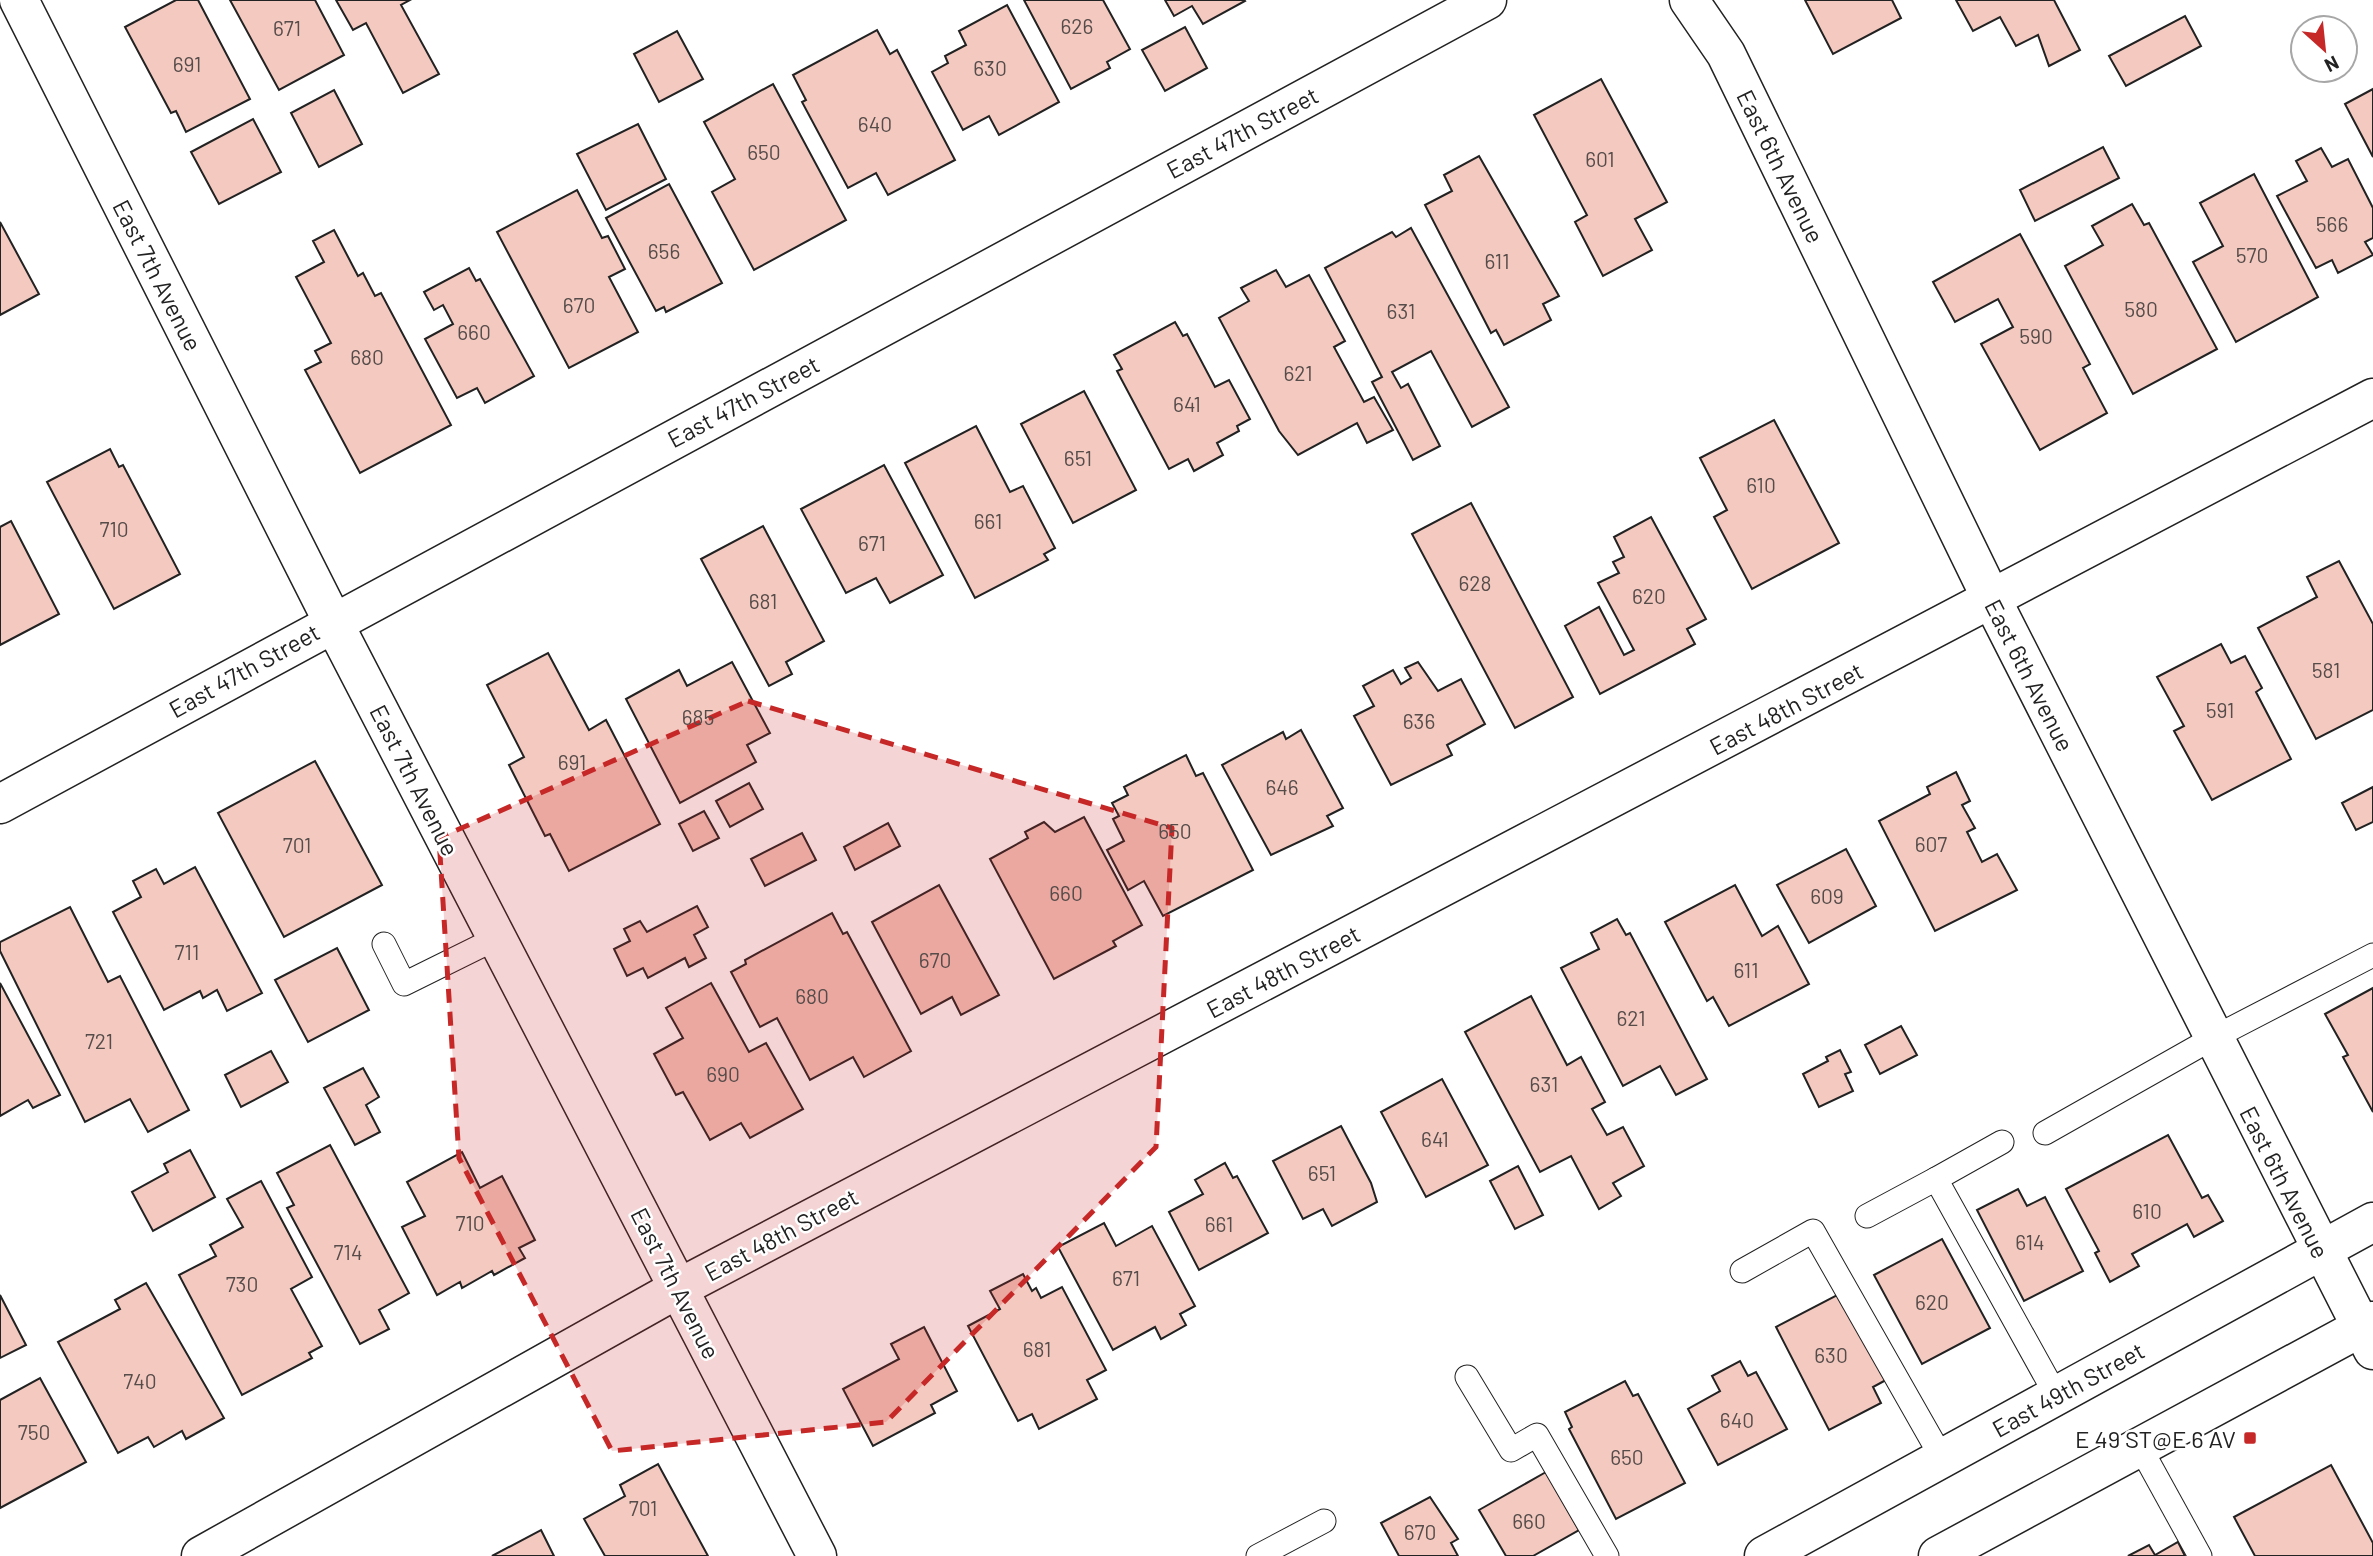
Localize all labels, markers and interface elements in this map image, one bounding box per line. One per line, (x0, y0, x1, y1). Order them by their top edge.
house number: 626 (1061, 13, 1093, 38)
north arrow (2289, 14, 2359, 84)
house number: 671 (273, 15, 301, 40)
house number: 691 (173, 51, 201, 76)
text: N (2321, 51, 2343, 78)
house number: 630 (973, 55, 1007, 80)
street label: East 47th Street (1161, 80, 1323, 184)
street label: East 6th Avenue (1731, 85, 1831, 247)
house number: 640 (858, 111, 892, 136)
house number: 650 (747, 139, 781, 164)
house number: 601 (1585, 146, 1615, 171)
street label: East 7th Avenue (107, 194, 209, 356)
house number: 566 (2316, 211, 2348, 236)
house number: 656 (648, 238, 680, 263)
house number: 570 (2236, 242, 2268, 267)
house number: 611 (1484, 248, 1510, 273)
house number: 670 (563, 292, 595, 317)
house number: 580 (2124, 296, 2158, 321)
house number: 631 (1387, 298, 1415, 323)
house number: 660 (457, 319, 491, 344)
house number: 590 (2019, 323, 2053, 348)
house number: 680 (350, 344, 384, 369)
street label: East 47th Street (662, 349, 824, 453)
house number: 621 (1283, 360, 1313, 385)
house number: 641 (1173, 391, 1201, 416)
house number: 651 (1064, 445, 1092, 470)
house number: 610 (1746, 472, 1776, 497)
house number: 661 (974, 508, 1002, 533)
house number: 710 (99, 516, 129, 541)
house number: 671 (858, 530, 886, 555)
house number: 628 (1458, 570, 1492, 595)
house number: 620 (1632, 583, 1666, 608)
house number: 681 (749, 588, 777, 613)
street label: East 6th Avenue (1979, 594, 2081, 756)
street label: East 47th Street (164, 617, 324, 723)
street label: East 48th Street (1704, 655, 1868, 761)
house number: 581 (2312, 657, 2340, 682)
house number: 591 (2206, 697, 2234, 722)
street label: East 7th Avenue (364, 699, 466, 861)
house number: 685 (682, 704, 714, 729)
house number: 636 (1403, 708, 1435, 733)
house number: 691 (558, 749, 586, 774)
house number: 646 (1265, 774, 1299, 799)
house number: 650 (1158, 818, 1192, 843)
house number: 607 (1915, 831, 1947, 856)
house number: 701 (283, 832, 311, 857)
house number: 660 (1049, 880, 1083, 905)
house number: 609 (1810, 883, 1844, 908)
street label: East 48th Street (1201, 918, 1365, 1024)
house number: 711 (175, 939, 199, 964)
house number: 670 (919, 947, 951, 972)
house number: 611 (1733, 957, 1759, 982)
house number: 680 (795, 983, 829, 1008)
house number: 621 (1616, 1005, 1646, 1030)
house number: 721 (85, 1028, 113, 1053)
house number: 690 (706, 1061, 740, 1086)
house number: 631 (1530, 1071, 1558, 1096)
street label: East 6th Avenue (2234, 1101, 2336, 1263)
house number: 641 (1421, 1126, 1449, 1151)
house number: 651 (1308, 1160, 1336, 1185)
street label: East 48th Street (699, 1181, 863, 1287)
house number: 610 (2132, 1198, 2162, 1223)
street label: East 7th Avenue (625, 1202, 727, 1364)
house number: 710 (455, 1210, 485, 1235)
house number: 661 (1205, 1211, 1233, 1236)
house number: 614 (2015, 1229, 2045, 1254)
house number: 714 (334, 1239, 362, 1264)
house number: 671 (1112, 1265, 1140, 1290)
house number: 730 (226, 1271, 258, 1296)
house number: 620 (1915, 1289, 1949, 1314)
street label: East 49th Street (1987, 1335, 2149, 1443)
house number: 681 (1023, 1336, 1051, 1361)
house number: 630 (1814, 1342, 1848, 1367)
house number: 740 (123, 1368, 157, 1393)
house number: 640 (1720, 1407, 1754, 1432)
house number: 750 (18, 1419, 50, 1444)
place label: E 49 ST@E 6 AV (2075, 1424, 2236, 1453)
marker: E 49 ST@E 6 AV (2242, 1430, 2258, 1446)
house number: 650 (1610, 1444, 1644, 1469)
house number: 701 (629, 1495, 657, 1520)
house number: 660 (1512, 1508, 1546, 1533)
house number: 670 (1404, 1519, 1436, 1544)

